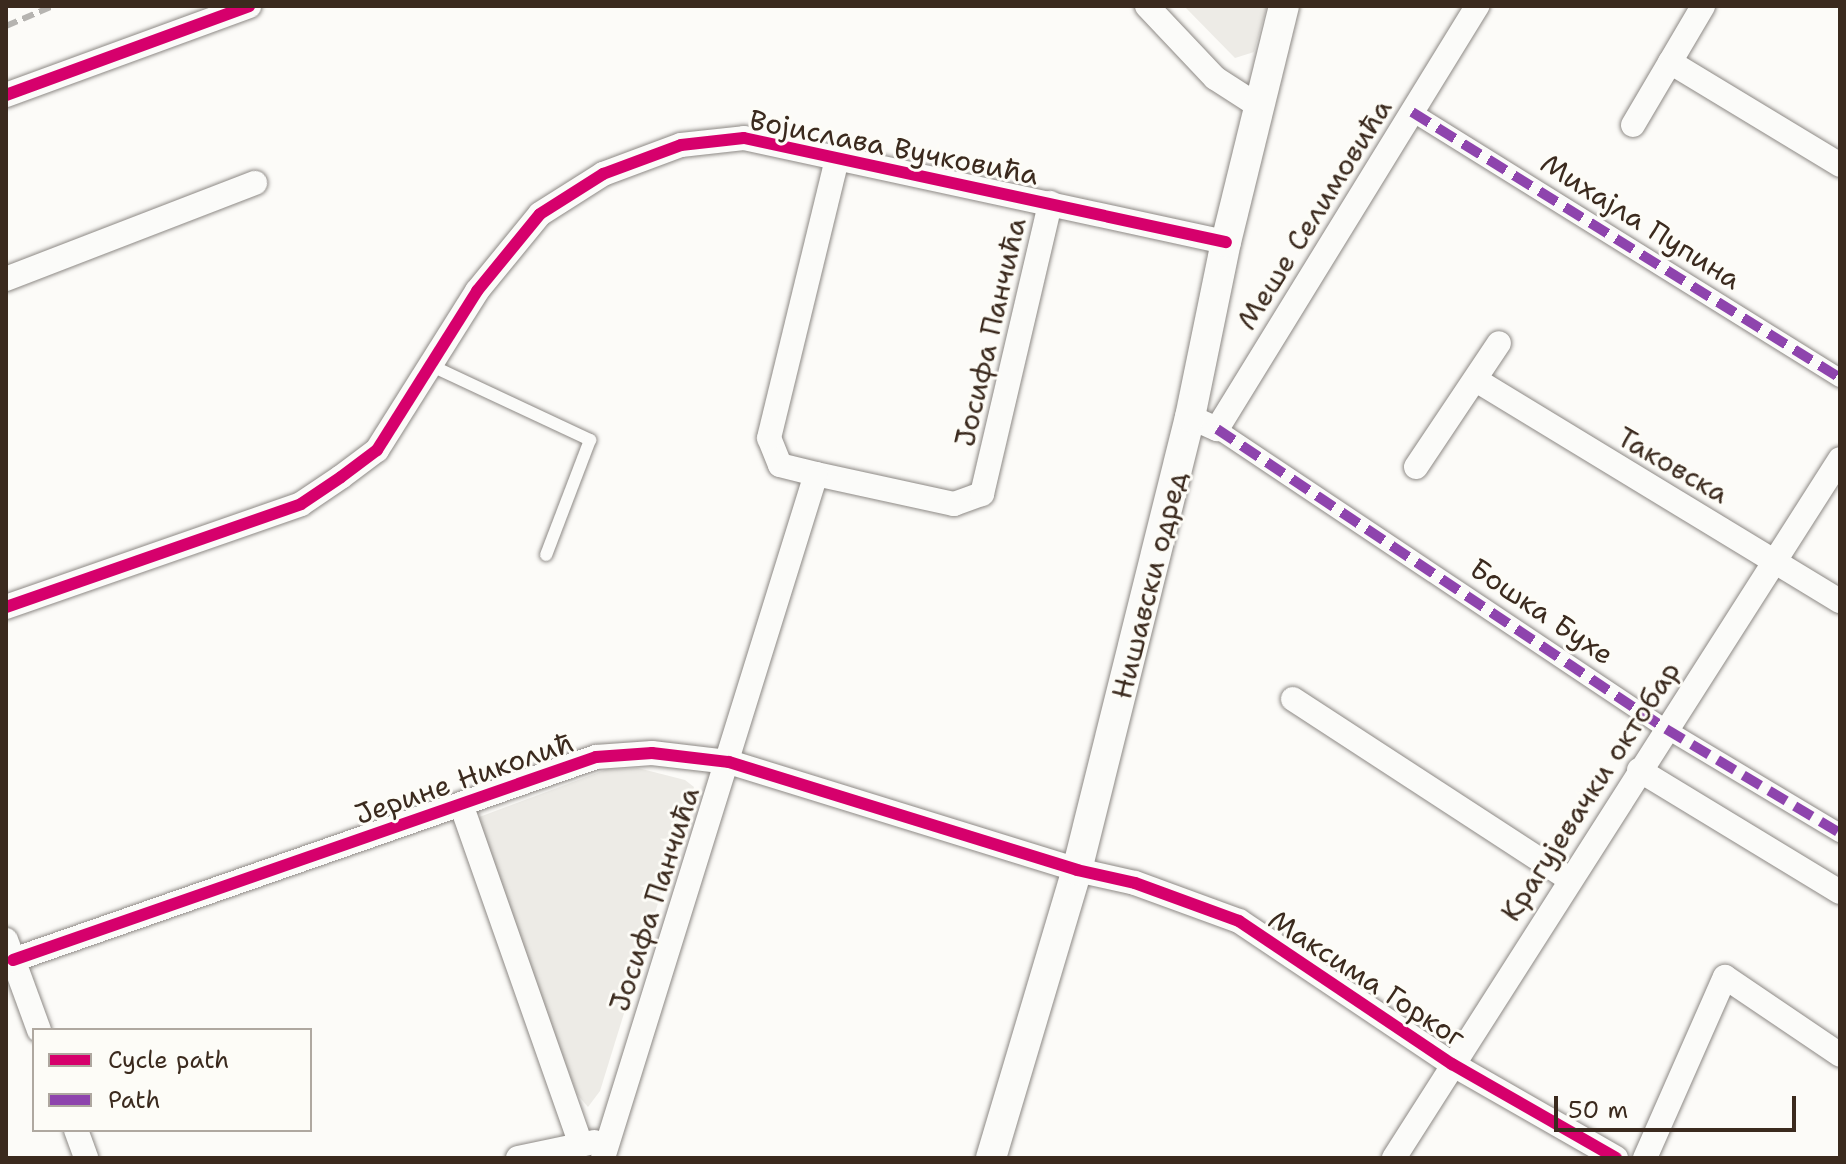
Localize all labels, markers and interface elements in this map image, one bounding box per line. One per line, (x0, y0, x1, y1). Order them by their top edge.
street label: Меше Селимовића (1229, 93, 1399, 335)
street label: Војислава Вучковића (747, 102, 1041, 192)
street label: Михајла Пупина (1535, 146, 1747, 296)
street label: Јосифа Панчића (947, 214, 1033, 450)
street label: Таковска (1611, 420, 1735, 510)
street label: Нишавски одред (1104, 468, 1194, 702)
street label: Бошка Бухе (1464, 551, 1620, 671)
street label: Крагујевачки октобар (1493, 655, 1687, 927)
street label: Јерине Николић (350, 725, 578, 831)
street label: Јосифа Панчића (602, 783, 706, 1015)
street label: Максима Горког (1263, 902, 1471, 1054)
legend (32, 1028, 312, 1132)
text: Cycle path (108, 1044, 229, 1076)
scale bar (1558, 1080, 1800, 1130)
text: Path (108, 1084, 160, 1116)
text: 50 m (1568, 1094, 1628, 1126)

